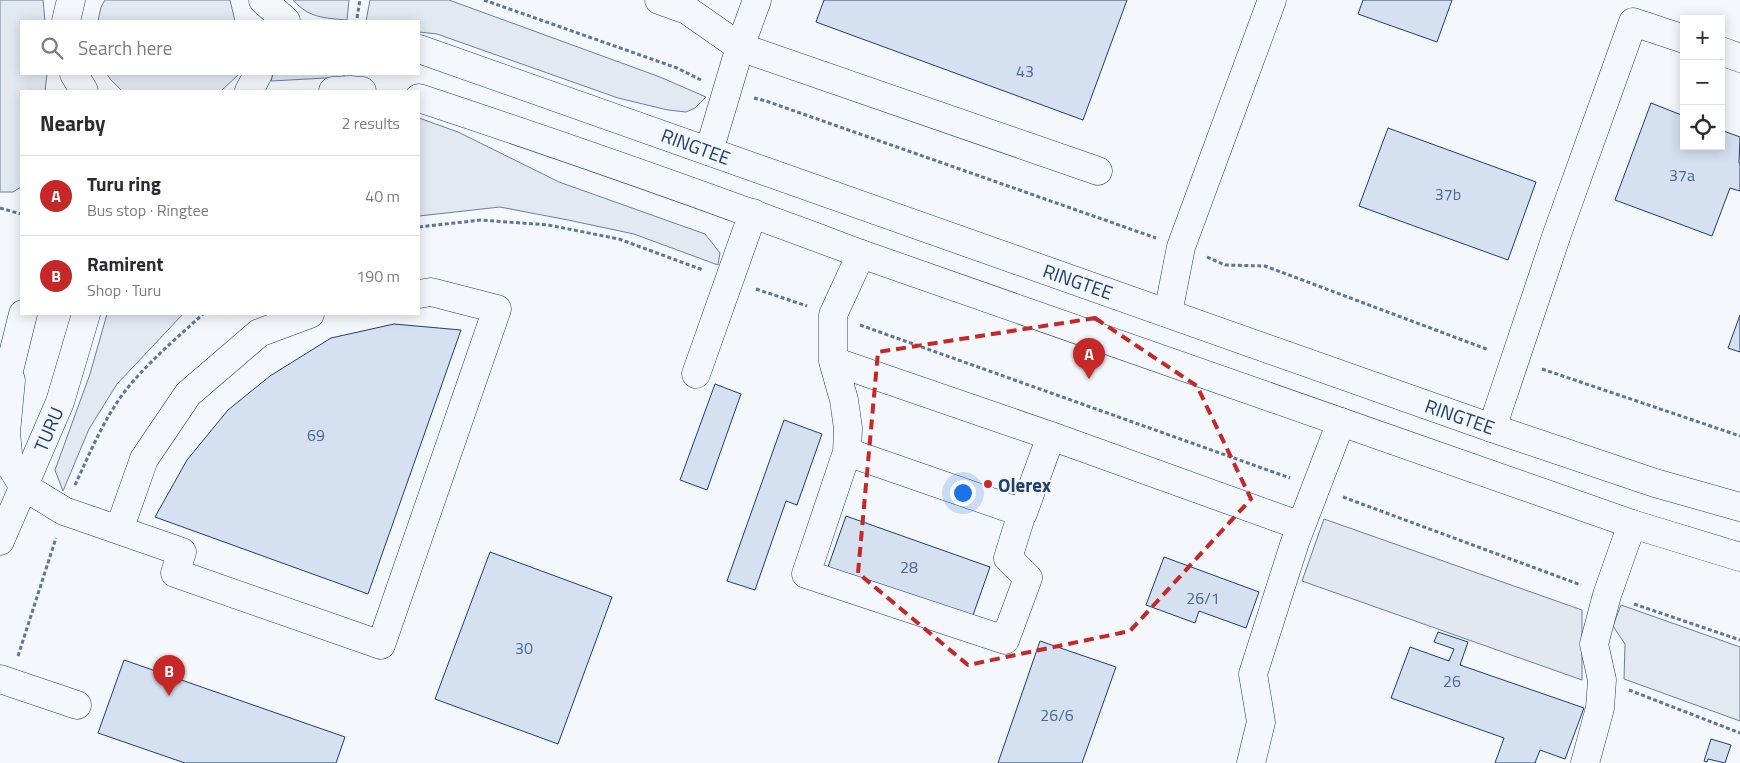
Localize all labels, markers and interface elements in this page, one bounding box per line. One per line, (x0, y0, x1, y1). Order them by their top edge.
map controls (1680, 15, 1725, 150)
button: + (1680, 15, 1725, 60)
search box (20, 20, 420, 75)
text: Search here (78, 33, 172, 62)
icon: search (38, 34, 66, 62)
house number: 43 (1016, 59, 1034, 83)
button: − (1680, 60, 1725, 105)
button: locate (1680, 105, 1725, 150)
text: Nearby (40, 107, 105, 139)
text: 2 results (341, 111, 400, 135)
street label: RINGTEE (657, 120, 735, 172)
house number: 37a (1669, 163, 1695, 187)
text: Turu ring (87, 169, 161, 198)
house number: 37b (1435, 182, 1461, 206)
text: A (51, 184, 61, 208)
text: 40 m (365, 184, 400, 208)
text: Bus stop · Ringtee (87, 198, 209, 222)
text: Ramirent (87, 249, 163, 278)
street label: RINGTEE (1039, 256, 1117, 306)
text: B (51, 264, 61, 288)
text: 190 m (356, 264, 400, 288)
text: Shop · Turu (87, 278, 161, 302)
pin: A (1073, 338, 1105, 379)
street label: RINGTEE (1421, 391, 1499, 441)
street label: TURU (26, 402, 70, 456)
house number: 69 (307, 423, 325, 447)
place label: Olerex (998, 470, 1051, 499)
marker: Olerex (982, 478, 994, 490)
your location (950, 480, 976, 506)
house number: 28 (900, 555, 918, 579)
house number: 26/1 (1186, 586, 1220, 610)
house number: 30 (515, 636, 533, 660)
pin: B (153, 655, 185, 696)
house number: 26 (1443, 669, 1461, 693)
house number: 26/6 (1040, 703, 1074, 727)

